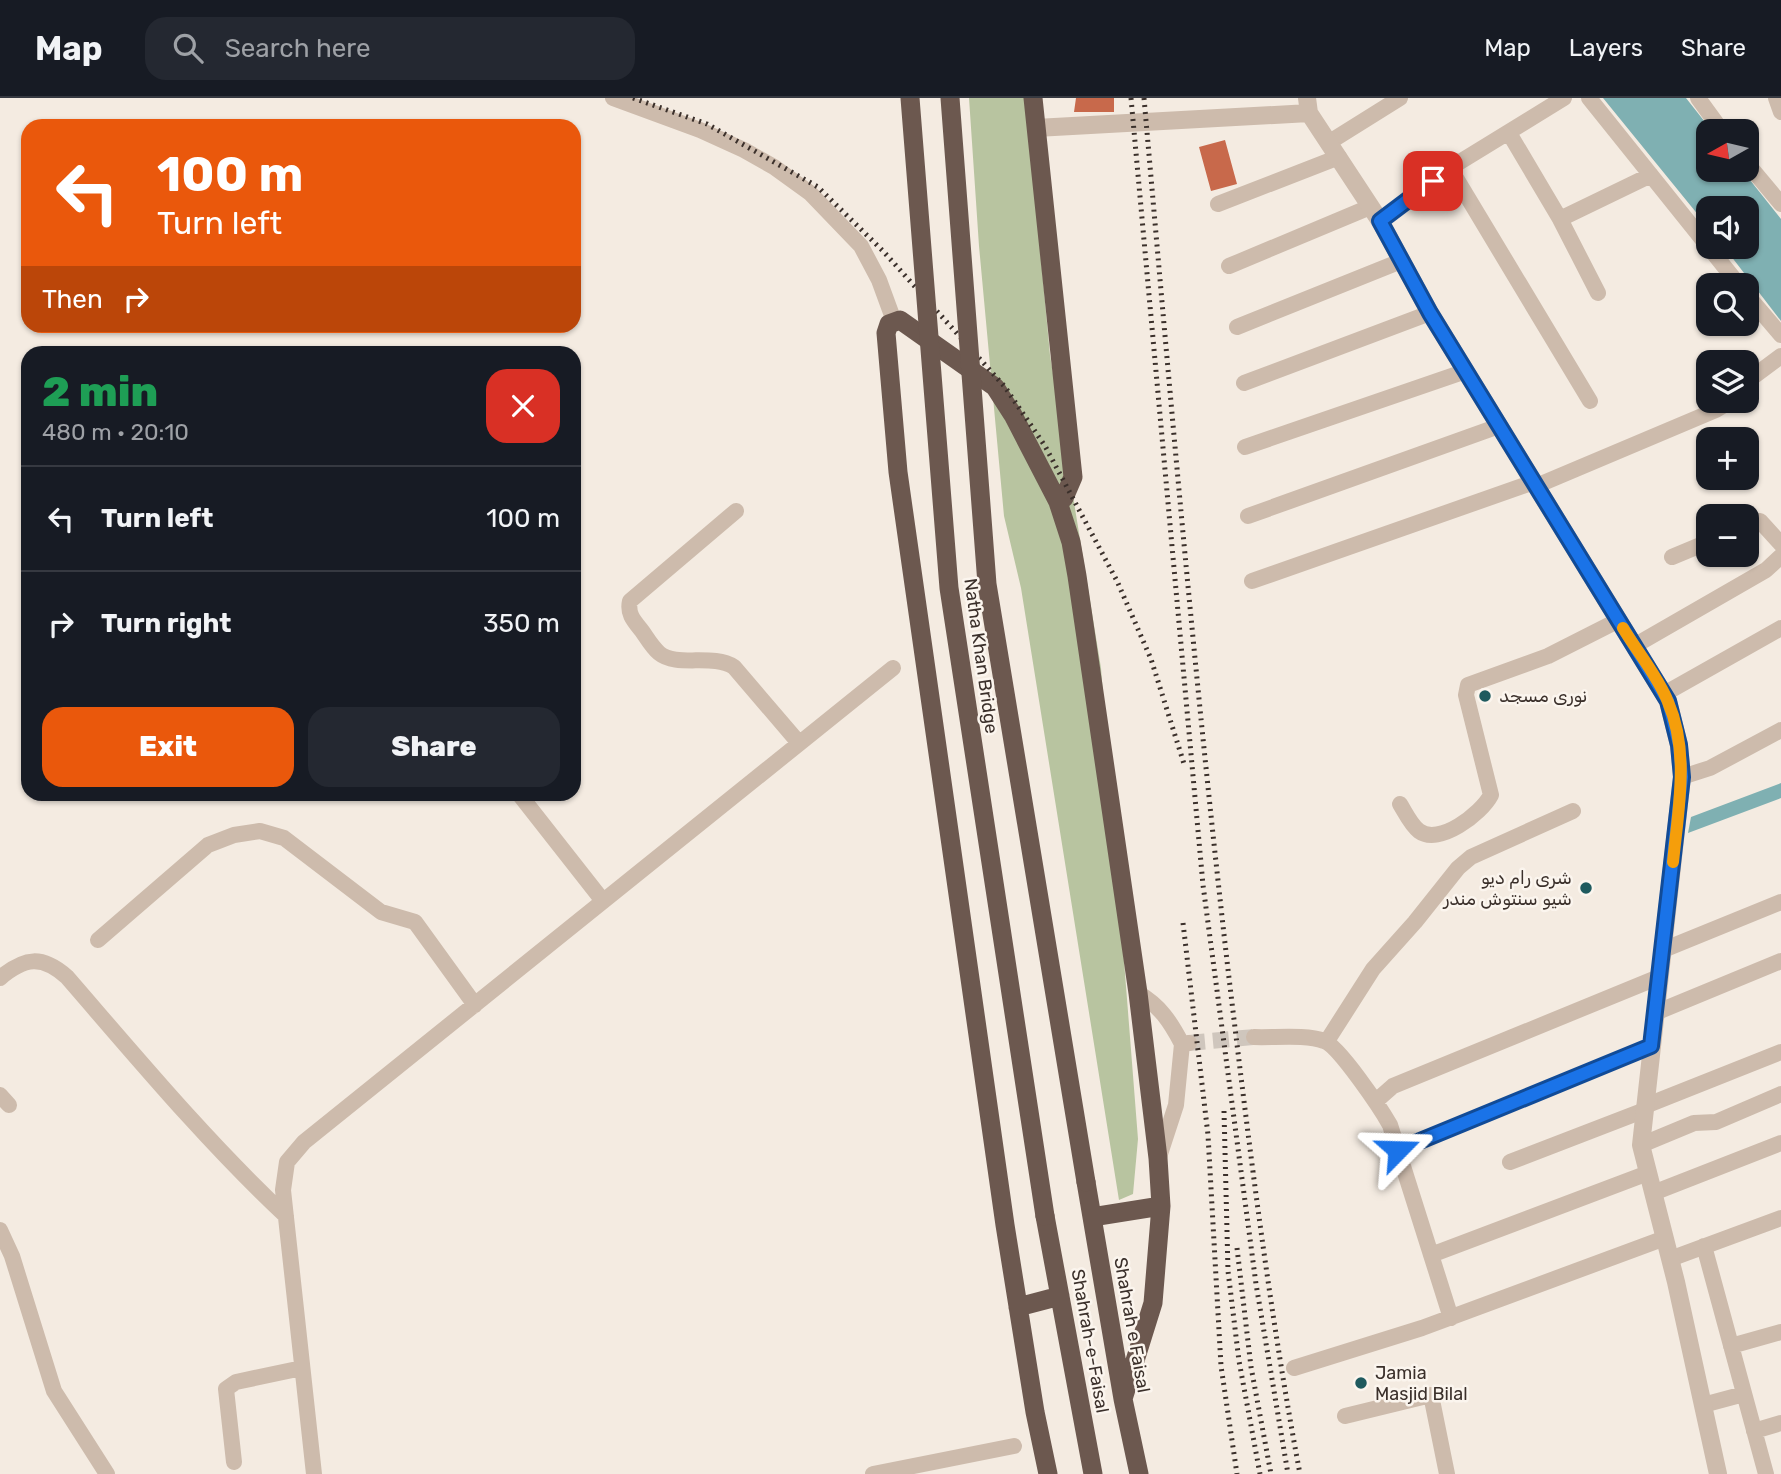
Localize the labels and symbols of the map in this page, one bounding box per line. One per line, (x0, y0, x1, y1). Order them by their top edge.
north arrow (1696, 119, 1759, 182)
pin (1403, 151, 1463, 211)
street label: Natha Khan Bridge (959, 577, 1003, 735)
place label: نوری مسجد (1499, 685, 1587, 707)
marker: نوری مسجد (1477, 688, 1493, 704)
place label: شری رام دیو شیو سنتوش مندر (1442, 867, 1572, 910)
marker: شری رام دیو شیو سنتوش مندر (1578, 880, 1594, 896)
position arrow (1361, 1113, 1435, 1187)
street label: Shahrah e Faisal (1109, 1255, 1155, 1395)
street label: Shahrah-e-Faisal (1067, 1267, 1113, 1415)
place label: Jamia Masjid Bilal (1375, 1362, 1468, 1405)
marker: Jamia Masjid Bilal (1353, 1375, 1369, 1391)

